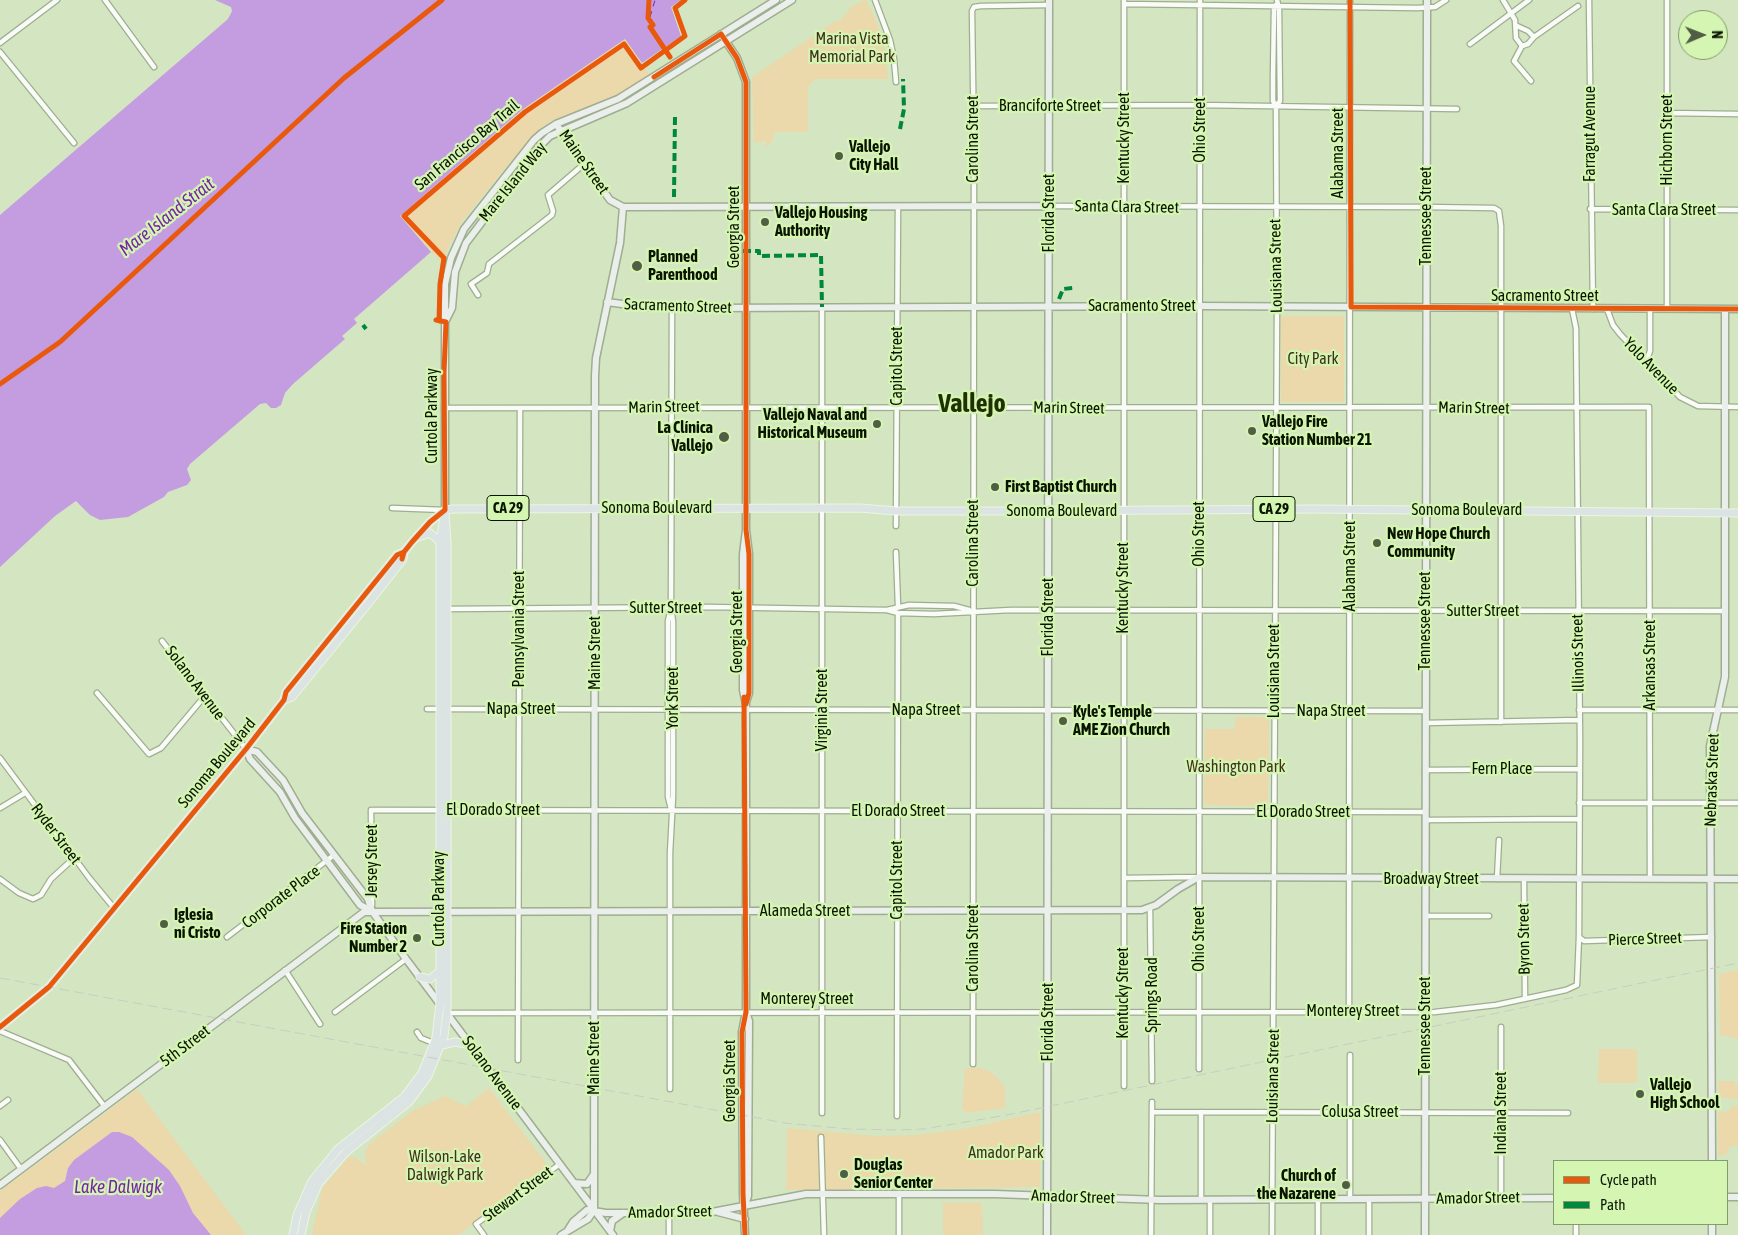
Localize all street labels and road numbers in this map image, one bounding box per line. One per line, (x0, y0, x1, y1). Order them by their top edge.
street label: Farragut Avenue (1580, 86, 1600, 182)
street label: Kentucky Street (1114, 92, 1134, 184)
street label: Hichborn Street (1657, 94, 1677, 186)
street label: Carolina Street (963, 95, 983, 183)
street label: San Francisco Bay Trail (411, 96, 523, 194)
street label: Branciforte Street (999, 96, 1101, 116)
street label: Ohio Street (1190, 97, 1210, 163)
street label: Alabama Street (1328, 108, 1348, 198)
street label: Maine Street (555, 126, 613, 198)
street label: Mare Island Way (475, 138, 551, 226)
street label: Tennessee Street (1416, 166, 1436, 266)
street label: Florida Street (1039, 174, 1059, 252)
street label: Georgia Street (724, 186, 744, 268)
street label: Santa Clara Street (1075, 196, 1179, 218)
street label: Santa Clara Street (1612, 200, 1716, 220)
street label: Louisiana Street (1266, 219, 1286, 313)
street label: Sacramento Street (1491, 286, 1599, 306)
street label: Sacramento Street (624, 295, 732, 317)
street label: Sacramento Street (1088, 296, 1196, 316)
street label: Capitol Street (887, 326, 907, 406)
street label: Yolo Avenue (1619, 334, 1683, 398)
street label: Curtola Parkway (422, 368, 442, 464)
street label: Marin Street (628, 397, 700, 417)
street label: Marin Street (1033, 398, 1105, 418)
street label: Marin Street (1438, 398, 1510, 418)
road number: CA 29 (487, 496, 529, 520)
road number: CA 29 (1253, 496, 1295, 522)
street label: Sonoma Boulevard (602, 498, 712, 518)
street label: Carolina Street (963, 499, 983, 587)
street label: Sonoma Boulevard (1412, 500, 1522, 520)
street label: Sonoma Boulevard (1007, 501, 1117, 521)
street label: Ohio Street (1189, 501, 1209, 567)
street label: Alabama Street (1340, 521, 1360, 611)
street label: Kentucky Street (1113, 542, 1133, 634)
street label: Pennsylvania Street (509, 571, 529, 687)
street label: Tennessee Street (1415, 571, 1435, 671)
street label: Florida Street (1038, 578, 1058, 656)
street label: Georgia Street (727, 591, 747, 673)
street label: Sutter Street (630, 598, 702, 618)
street label: Sutter Street (1447, 601, 1519, 621)
street label: Illinois Street (1568, 614, 1588, 692)
street label: Maine Street (585, 616, 605, 690)
street label: Arkansas Street (1640, 620, 1660, 710)
street label: Louisiana Street (1264, 624, 1284, 718)
street label: Solano Avenue (161, 642, 229, 724)
street label: York Street (663, 667, 683, 729)
street label: Virginia Street (812, 669, 832, 751)
street label: Napa Street (486, 699, 556, 719)
street label: Napa Street (891, 700, 961, 720)
street label: Napa Street (1296, 701, 1366, 721)
street label: Sonoma Boulevard (174, 714, 260, 812)
street label: Nebraska Street (1701, 733, 1723, 827)
street label: Fern Place (1472, 759, 1532, 779)
street label: Ryder Street (27, 800, 85, 868)
street label: El Dorado Street (446, 800, 540, 820)
street label: El Dorado Street (851, 801, 945, 821)
street label: El Dorado Street (1256, 802, 1350, 822)
street label: Jersey Street (362, 824, 382, 898)
street label: Capitol Street (887, 840, 907, 920)
street label: Curtola Parkway (429, 851, 449, 947)
street label: Corporate Place (238, 861, 324, 933)
street label: Broadway Street (1383, 869, 1479, 889)
street label: Alameda Street (760, 901, 850, 921)
street label: Byron Street (1514, 903, 1534, 975)
street label: Carolina Street (963, 904, 983, 992)
street label: Ohio Street (1189, 906, 1209, 972)
street label: Pierce Street (1608, 928, 1682, 950)
street label: Kentucky Street (1113, 947, 1133, 1039)
street label: Springs Road (1142, 957, 1162, 1033)
street label: Tennessee Street (1415, 976, 1435, 1076)
street label: Florida Street (1038, 983, 1058, 1061)
street label: Monterey Street (760, 989, 854, 1009)
street label: Monterey Street (1306, 1001, 1400, 1021)
street label: 5th Street (156, 1021, 214, 1071)
street label: Maine Street (584, 1021, 604, 1095)
street label: Louisiana Street (1263, 1029, 1283, 1123)
street label: Solano Avenue (458, 1032, 526, 1114)
street label: Georgia Street (720, 1040, 740, 1122)
street label: Indiana Street (1491, 1071, 1511, 1155)
street label: Colusa Street (1321, 1102, 1399, 1122)
street label: Stewart Street (479, 1162, 557, 1226)
street label: Amador Street (1031, 1186, 1115, 1208)
street label: Amador Street (1436, 1188, 1520, 1208)
street label: Amador Street (628, 1202, 712, 1222)

